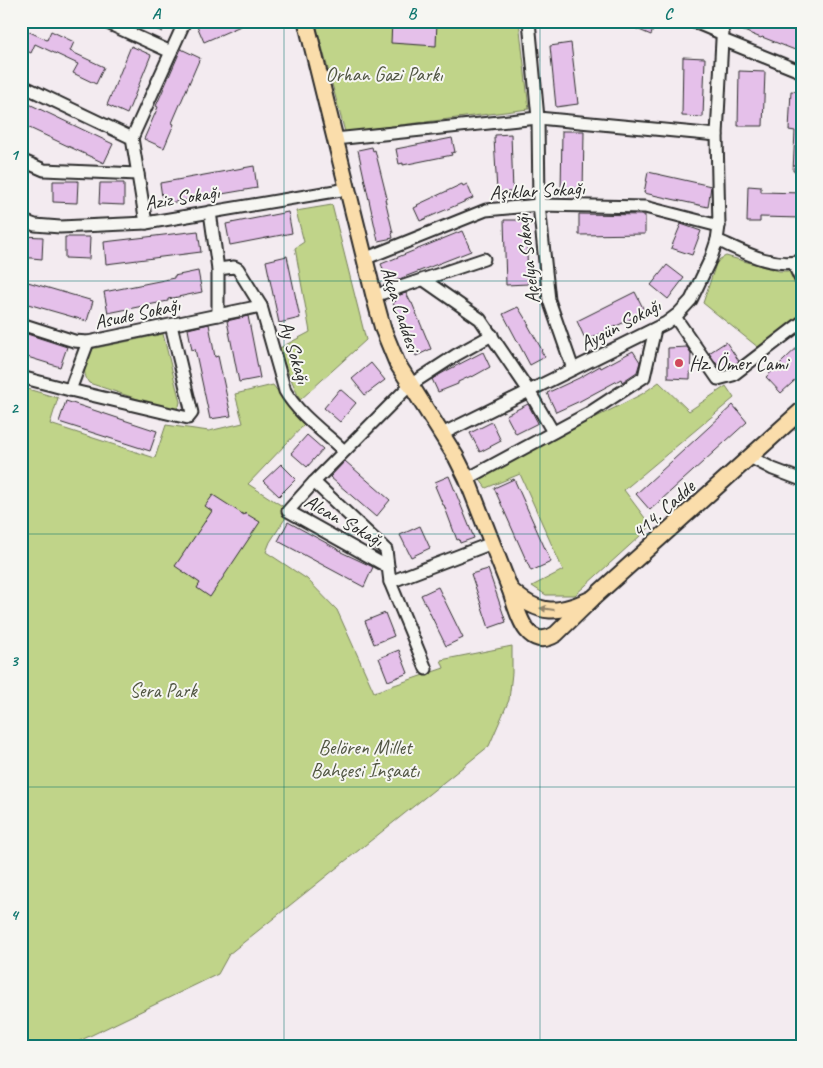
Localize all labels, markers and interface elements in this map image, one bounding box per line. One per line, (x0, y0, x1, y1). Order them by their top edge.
text: A (152, 4, 162, 24)
text: B (408, 4, 418, 24)
text: C (664, 4, 674, 24)
park label: Orhan Gazi Parkı (325, 62, 444, 87)
text: 1 (10, 145, 19, 165)
street label: Aşıklar Sokağı (489, 175, 586, 205)
street label: Aziz Sokağı (143, 179, 222, 216)
street label: Açelya Sokağı (509, 211, 545, 305)
street label: Akça Caddesi (375, 263, 427, 357)
street label: Asude Sokağı (92, 292, 183, 335)
street label: Aygün Sokağı (576, 292, 666, 356)
street label: Ay Sokağı (273, 318, 316, 388)
place label: Hz. Ömer Cami (689, 351, 790, 376)
marker: Hz. Ömer Cami (673, 357, 685, 369)
text: 2 (10, 398, 19, 418)
street label: 414. Cadde (627, 474, 701, 544)
street label: Alcan Sokağı (300, 489, 389, 553)
one-way arrow (539, 605, 555, 613)
text: 3 (10, 651, 19, 671)
park label: Sera Park (129, 678, 198, 703)
park label: Belören Millet Bahçesi İnşaatı (311, 735, 420, 783)
text: 4 (10, 905, 19, 925)

